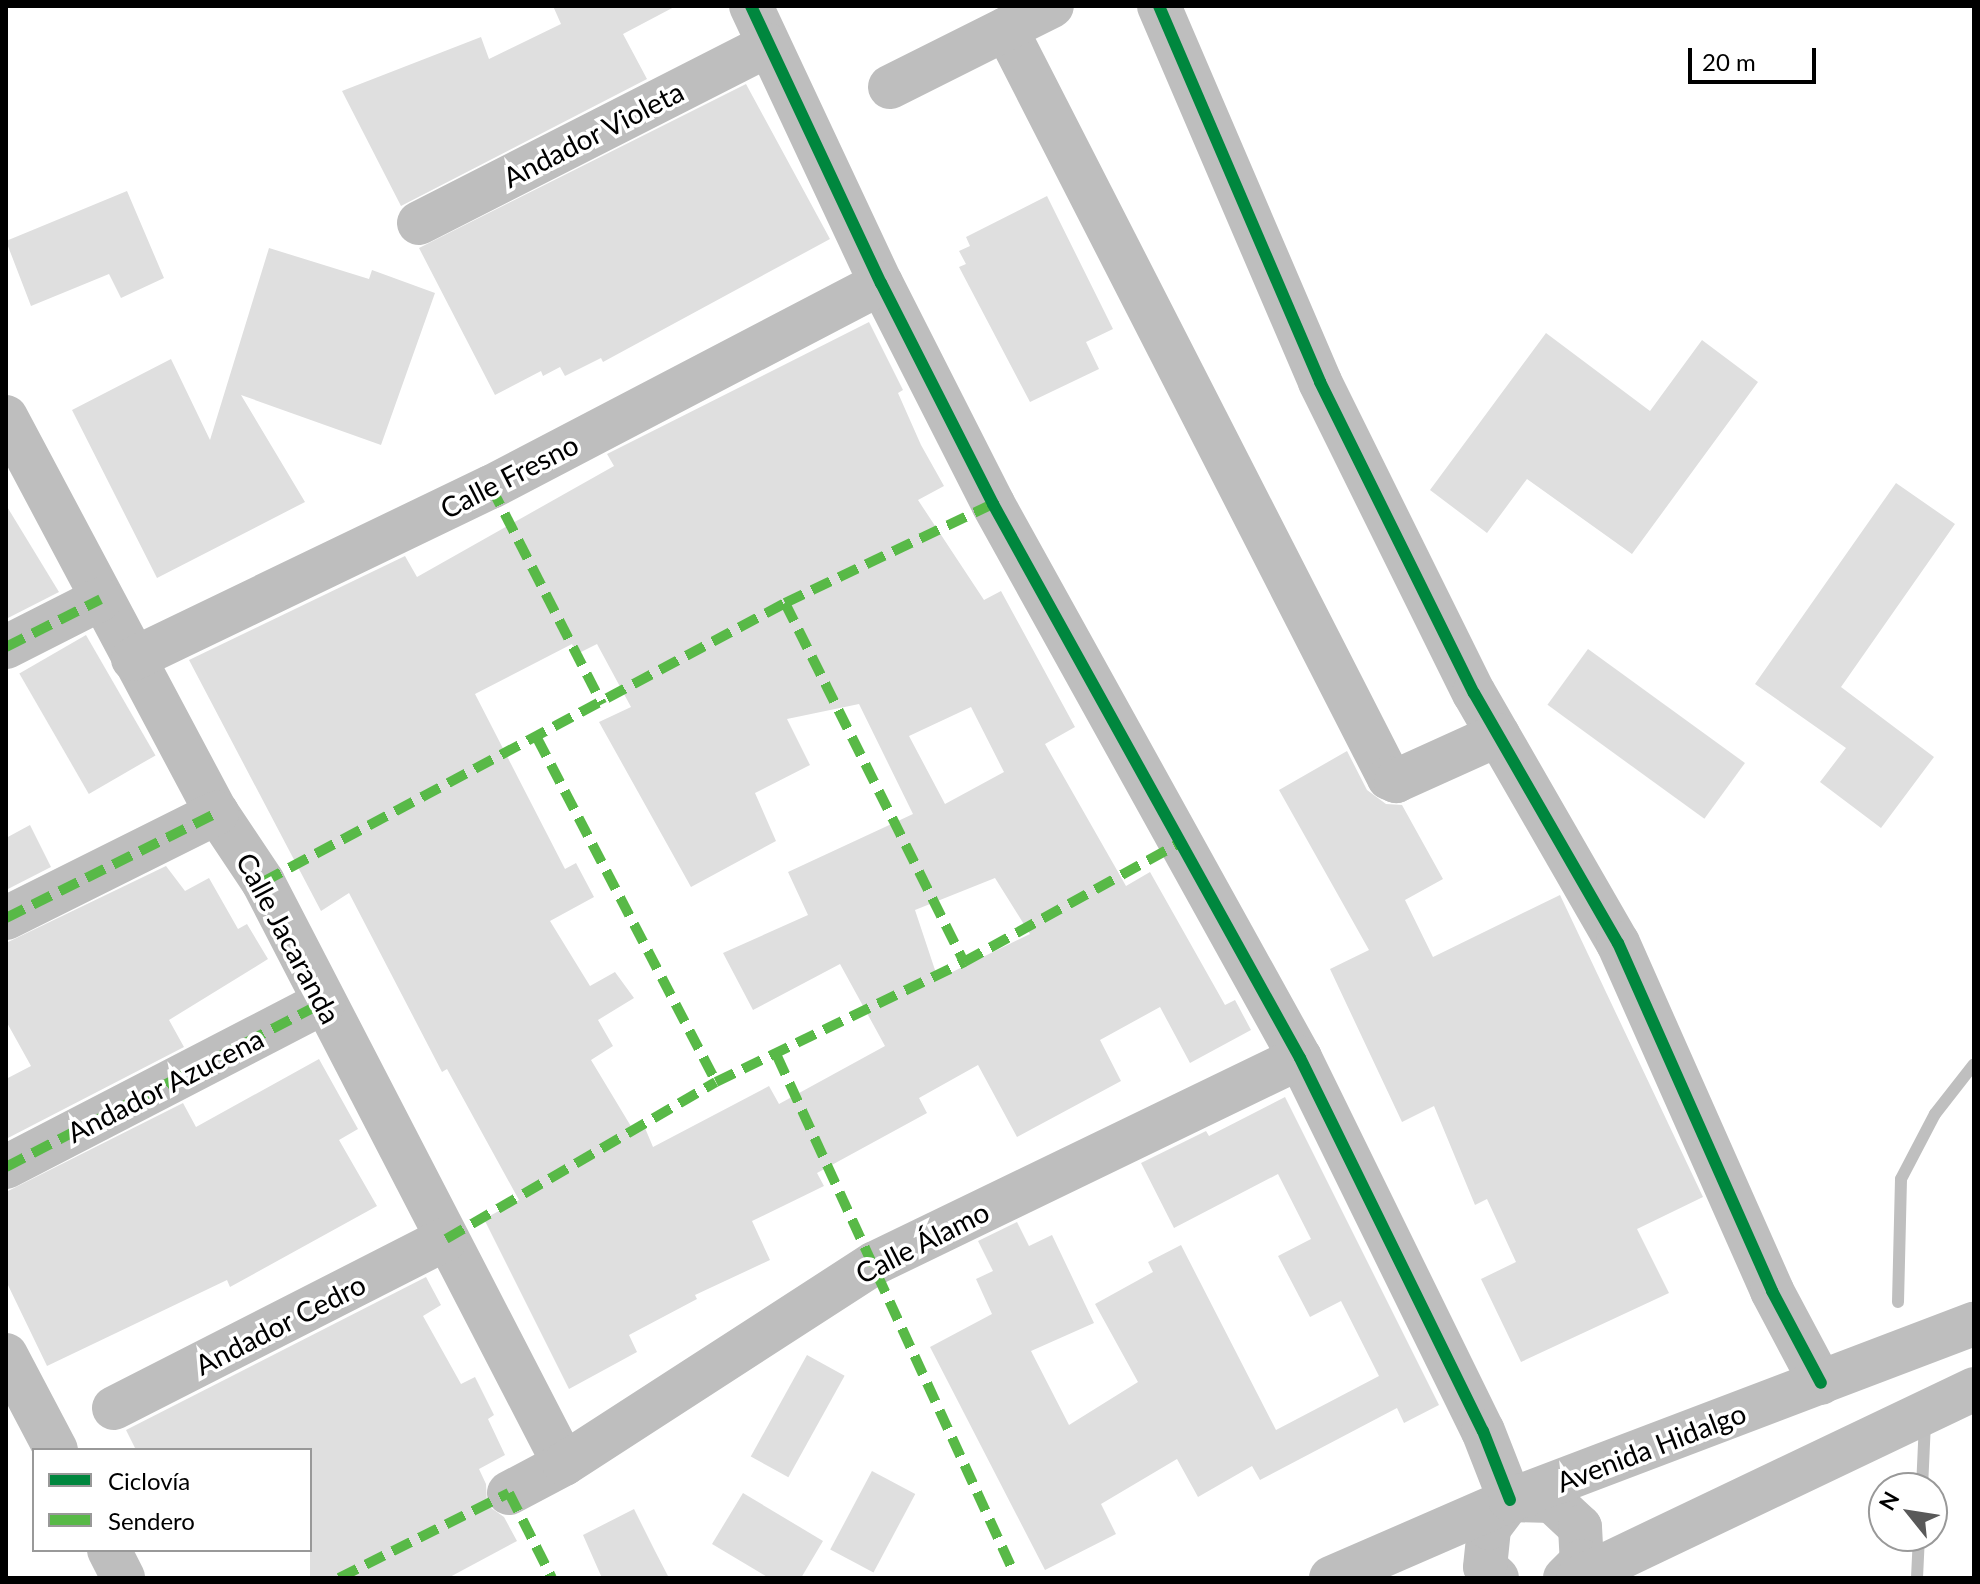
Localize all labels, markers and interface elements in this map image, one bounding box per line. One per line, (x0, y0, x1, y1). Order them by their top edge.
scale bar (1692, 32, 1820, 82)
text: 20 m (1702, 47, 1756, 76)
street label: Andador Violeta (496, 74, 690, 194)
street label: Calle Fresno (434, 427, 584, 525)
street label: Calle Jacaranda (230, 847, 348, 1029)
street label: Andador Azucena (60, 1021, 270, 1149)
street label: Calle Álamo (849, 1194, 995, 1290)
street label: Andador Cedro (189, 1266, 371, 1382)
street label: Avenida Hidalgo (1552, 1395, 1750, 1499)
legend (32, 1448, 312, 1552)
text: Ciclovía (108, 1466, 190, 1495)
north arrow (1868, 1472, 1948, 1552)
text: N (1873, 1487, 1904, 1515)
text: Sendero (108, 1506, 195, 1535)

